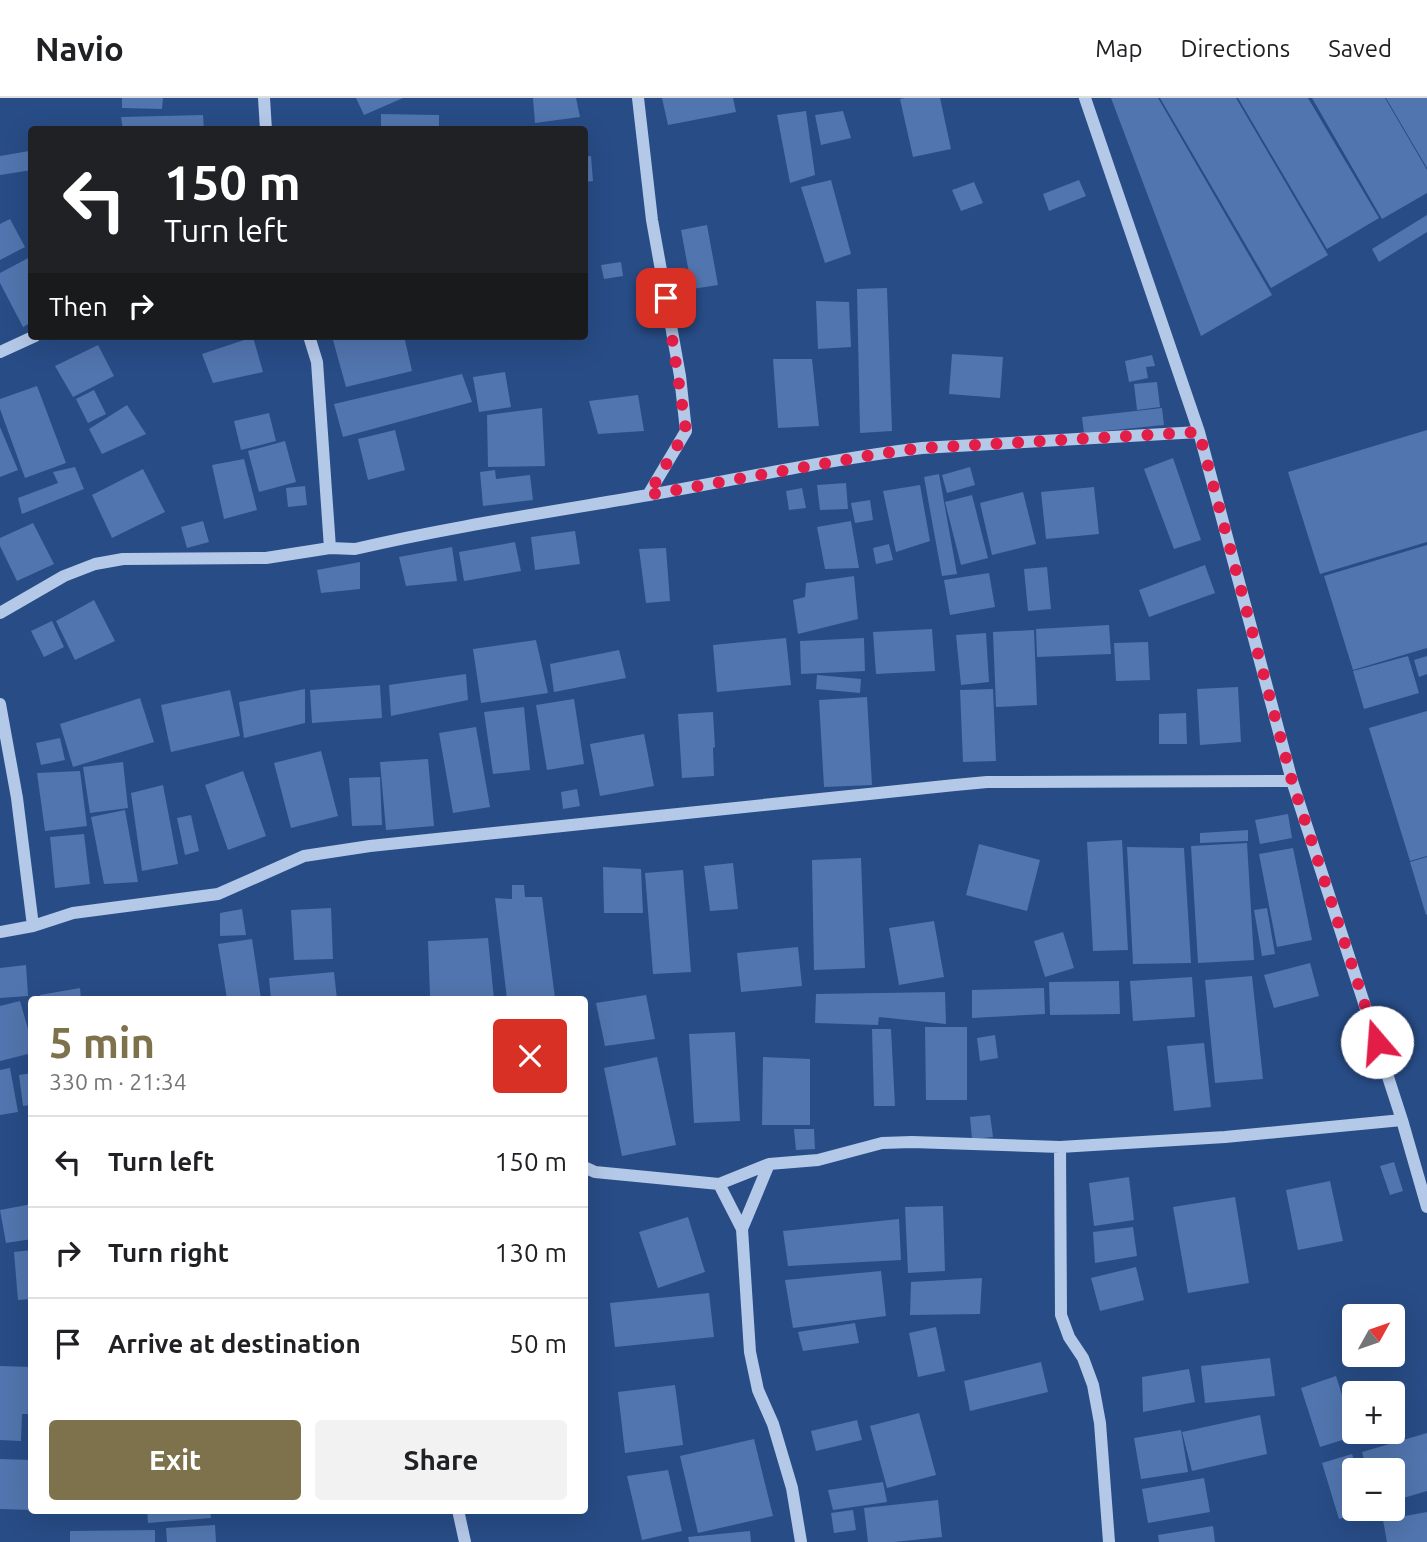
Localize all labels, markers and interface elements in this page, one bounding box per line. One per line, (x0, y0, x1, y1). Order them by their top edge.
text: Navio (35, 30, 124, 67)
text: Map (1095, 35, 1142, 62)
text: Directions (1180, 35, 1290, 62)
text: Saved (1328, 35, 1392, 62)
icon: left (49, 154, 140, 245)
text: 150 m (164, 154, 301, 209)
text: Turn left (164, 212, 288, 248)
pin (636, 268, 696, 328)
icon: arrive (647, 279, 685, 317)
icon: right (122, 287, 160, 325)
text: Then (49, 292, 108, 321)
position arrow (1340, 1005, 1414, 1079)
text: 5 min (49, 1019, 155, 1066)
button: close (493, 1019, 567, 1093)
text: 330 m · 21:34 (49, 1069, 187, 1094)
icon: left (49, 1143, 87, 1181)
text: Turn left (108, 1147, 214, 1176)
text: 150 m (495, 1147, 567, 1176)
icon: right (49, 1234, 87, 1272)
text: Turn right (108, 1238, 229, 1267)
text: 130 m (495, 1238, 567, 1267)
north arrow (1342, 1304, 1405, 1367)
map controls (1342, 1304, 1405, 1521)
icon: arrive (49, 1325, 87, 1363)
text: Arrive at destination (108, 1329, 361, 1358)
text: 50 m (509, 1329, 567, 1358)
button: + (1342, 1381, 1405, 1444)
button: Exit (49, 1420, 301, 1500)
button: Share (315, 1420, 567, 1500)
button: − (1342, 1458, 1405, 1521)

